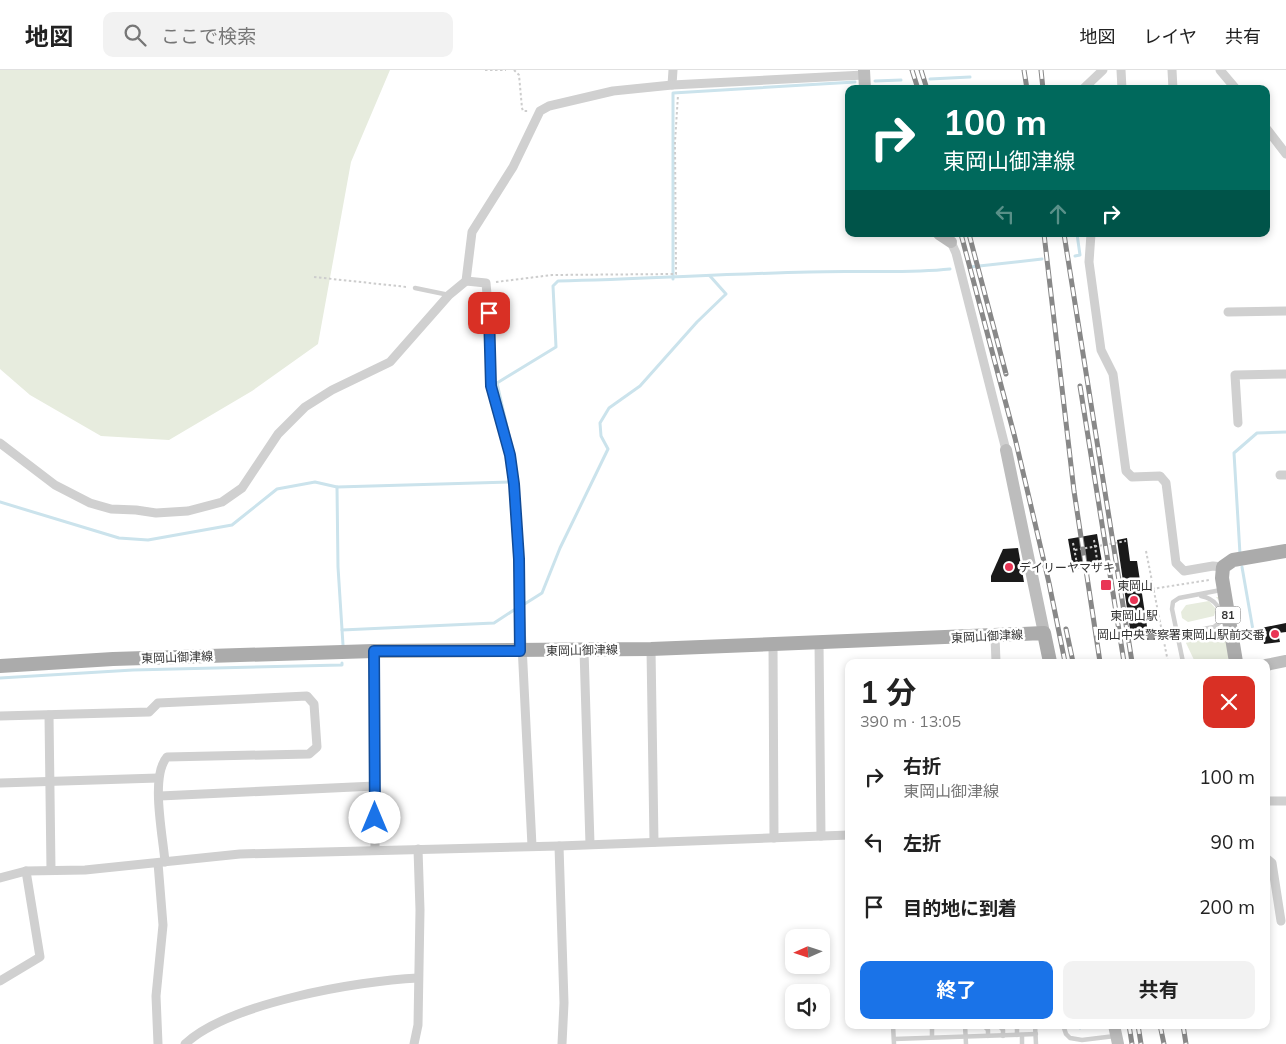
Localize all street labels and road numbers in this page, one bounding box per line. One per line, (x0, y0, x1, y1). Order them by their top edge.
road number: 81 (1216, 606, 1240, 624)
street label: 東岡山御津線 (951, 627, 1023, 645)
street label: 東岡山御津線 (546, 642, 618, 658)
street label: 東岡山御津線 (141, 648, 213, 666)

